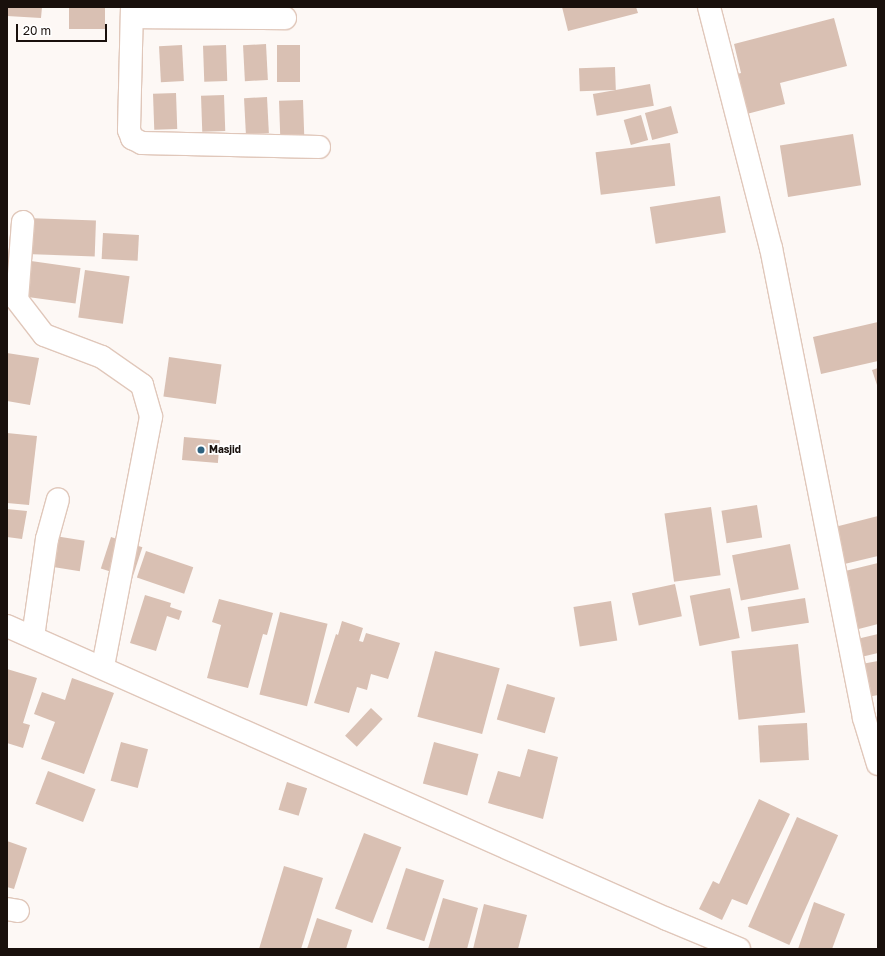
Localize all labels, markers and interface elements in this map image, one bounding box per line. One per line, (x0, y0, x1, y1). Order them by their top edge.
scale bar (18, 16, 109, 42)
text: 20 m (23, 23, 51, 38)
place label: Masjid (209, 444, 241, 456)
marker: Masjid (196, 445, 206, 455)

